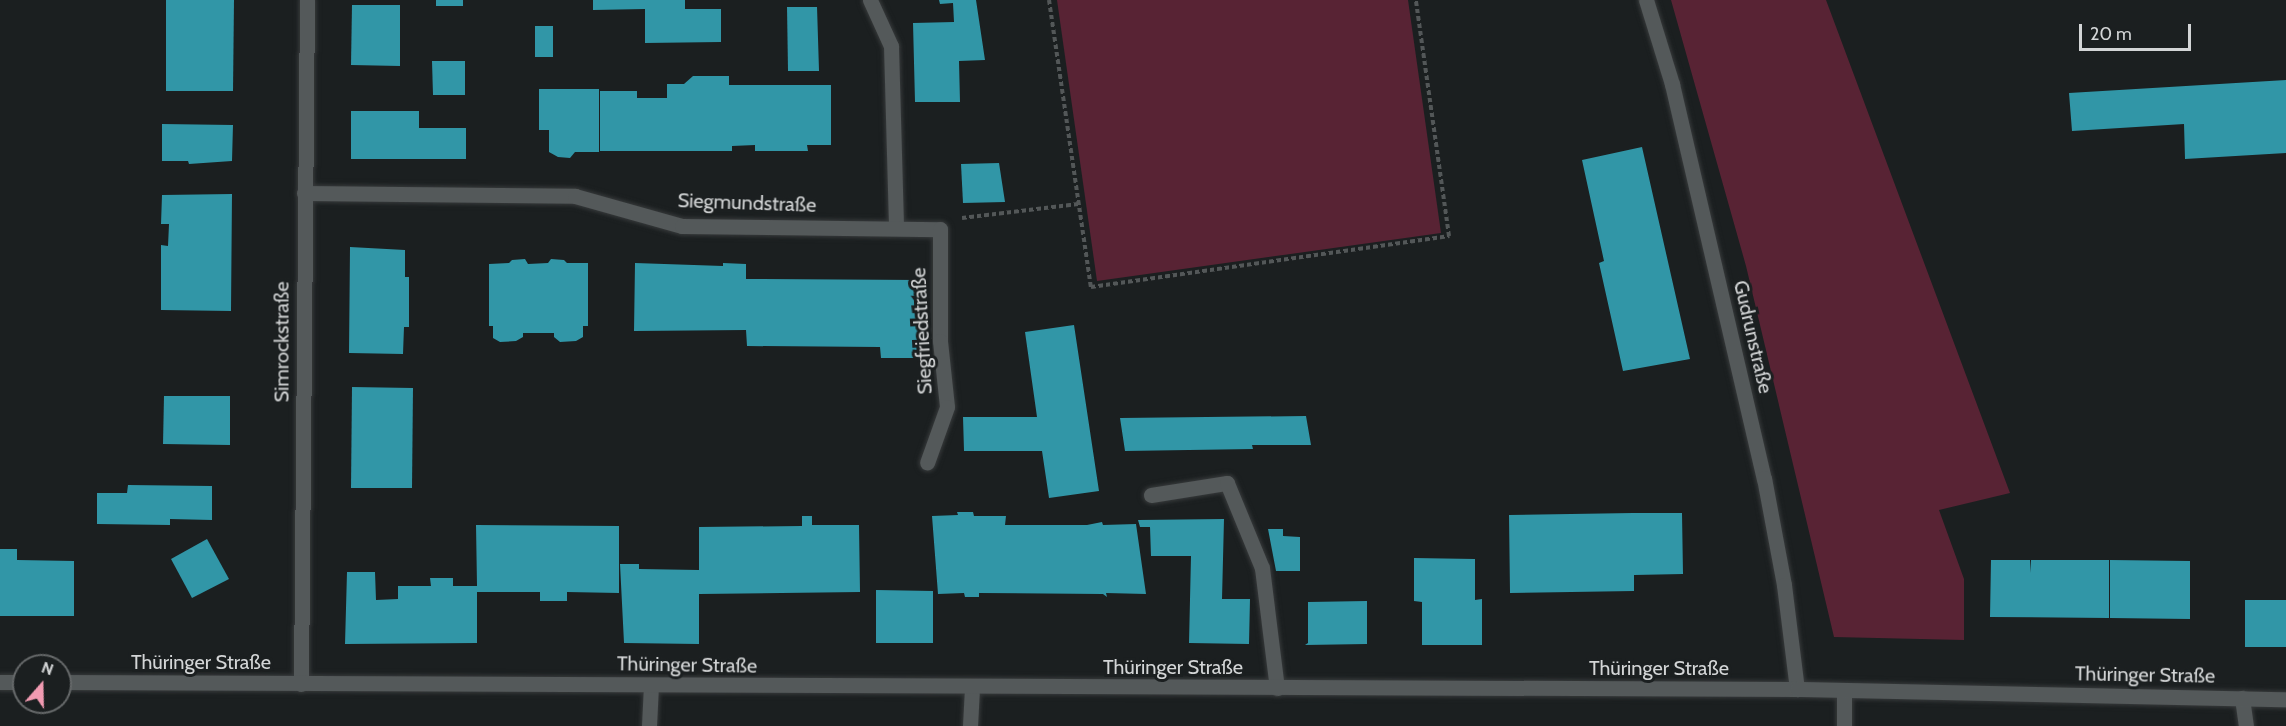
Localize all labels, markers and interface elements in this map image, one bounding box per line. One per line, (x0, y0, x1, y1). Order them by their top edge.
scale bar (2082, 12, 2194, 50)
text: 20 m (2090, 23, 2132, 45)
street label: Siegmundstraße (677, 189, 817, 217)
street label: Siegfriedstraße (907, 267, 937, 395)
street label: Gudrunstraße (1728, 278, 1778, 396)
street label: Simrockstraße (270, 282, 294, 402)
street label: Thüringer Straße (131, 650, 271, 674)
street label: Thüringer Straße (617, 652, 757, 678)
north arrow (12, 654, 72, 714)
street label: Thüringer Straße (1103, 655, 1243, 679)
street label: Thüringer Straße (1589, 656, 1729, 680)
text: N (39, 658, 56, 679)
street label: Thüringer Straße (2075, 662, 2215, 688)

